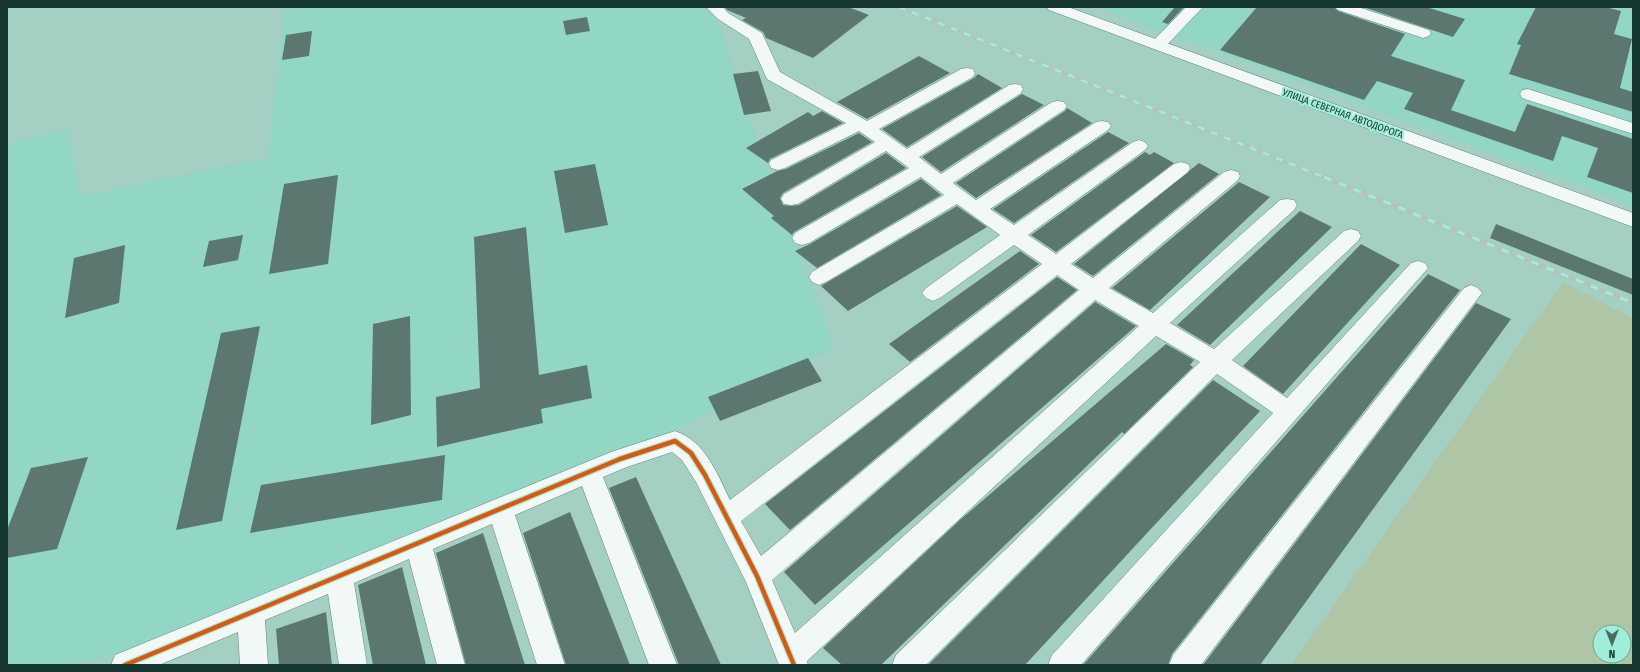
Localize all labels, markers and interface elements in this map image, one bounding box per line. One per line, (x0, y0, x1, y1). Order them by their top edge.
street label: УЛИЦА СЕВЕРНАЯ АВТОДОРОГА (1280, 86, 1405, 142)
north arrow (1592, 624, 1632, 664)
text: N (1609, 647, 1615, 660)

